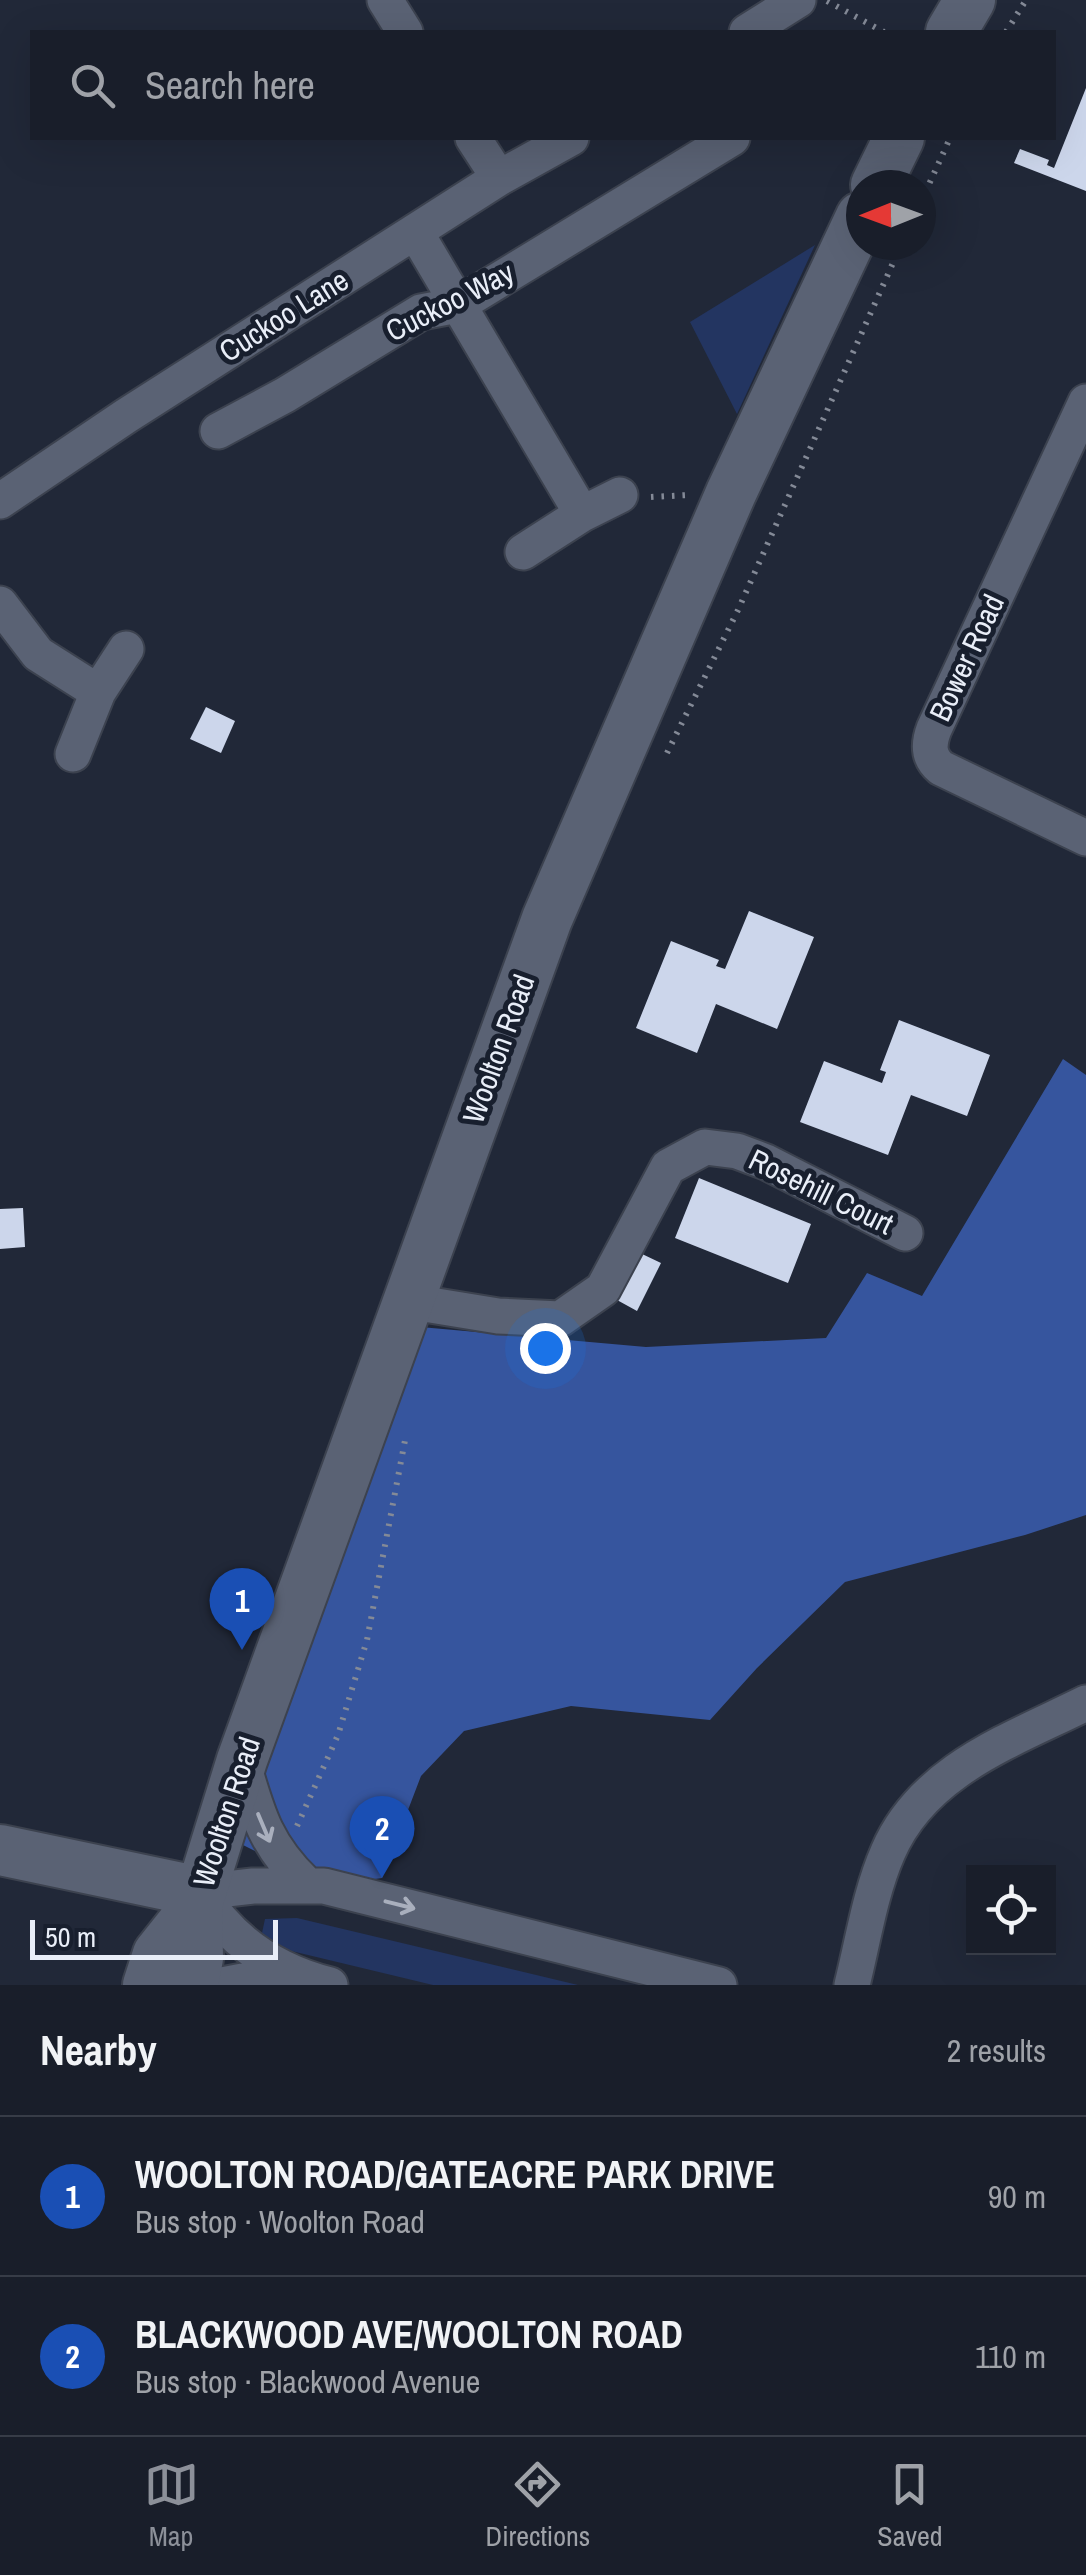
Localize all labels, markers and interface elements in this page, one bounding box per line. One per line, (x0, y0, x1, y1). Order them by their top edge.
search box (30, 30, 1056, 140)
icon: search (65, 58, 120, 113)
text: Search here (145, 60, 315, 111)
north arrow (846, 170, 936, 260)
street label: Cuckoo Way (379, 252, 521, 350)
street label: Cuckoo Lane (211, 260, 356, 371)
street label: Bower Road (919, 588, 1013, 727)
street label: Woolton Road (453, 969, 543, 1129)
street label: Rosehill Court (743, 1139, 900, 1243)
your location (520, 1323, 571, 1374)
pin: 1 (210, 1568, 274, 1650)
street label: Woolton Road (183, 1732, 269, 1892)
pin: 2 (350, 1796, 414, 1878)
one-way arrow (256, 1812, 274, 1843)
map controls (966, 1865, 1056, 1955)
button: locate (966, 1865, 1056, 1955)
one-way arrow (383, 1897, 415, 1915)
scale bar (30, 1915, 278, 1960)
text: 50 m (45, 1918, 96, 1956)
text: Nearby (40, 2022, 157, 2078)
text: 2 results (947, 2029, 1046, 2072)
text: WOOLTON ROAD/GATEACRE PARK DRIVE (135, 2149, 775, 2200)
text: 1 (65, 2175, 80, 2218)
text: 90 m (988, 2175, 1046, 2218)
text: Bus stop · Woolton Road (135, 2200, 425, 2243)
text: BLACKWOOD AVE/WOOLTON ROAD (135, 2309, 683, 2360)
text: 2 (65, 2335, 80, 2378)
text: 110 m (975, 2335, 1046, 2378)
text: Bus stop · Blackwood Avenue (135, 2360, 480, 2403)
tab: Map (144, 2457, 199, 2555)
tab: Directions (486, 2457, 590, 2555)
tab: Saved (877, 2457, 942, 2555)

